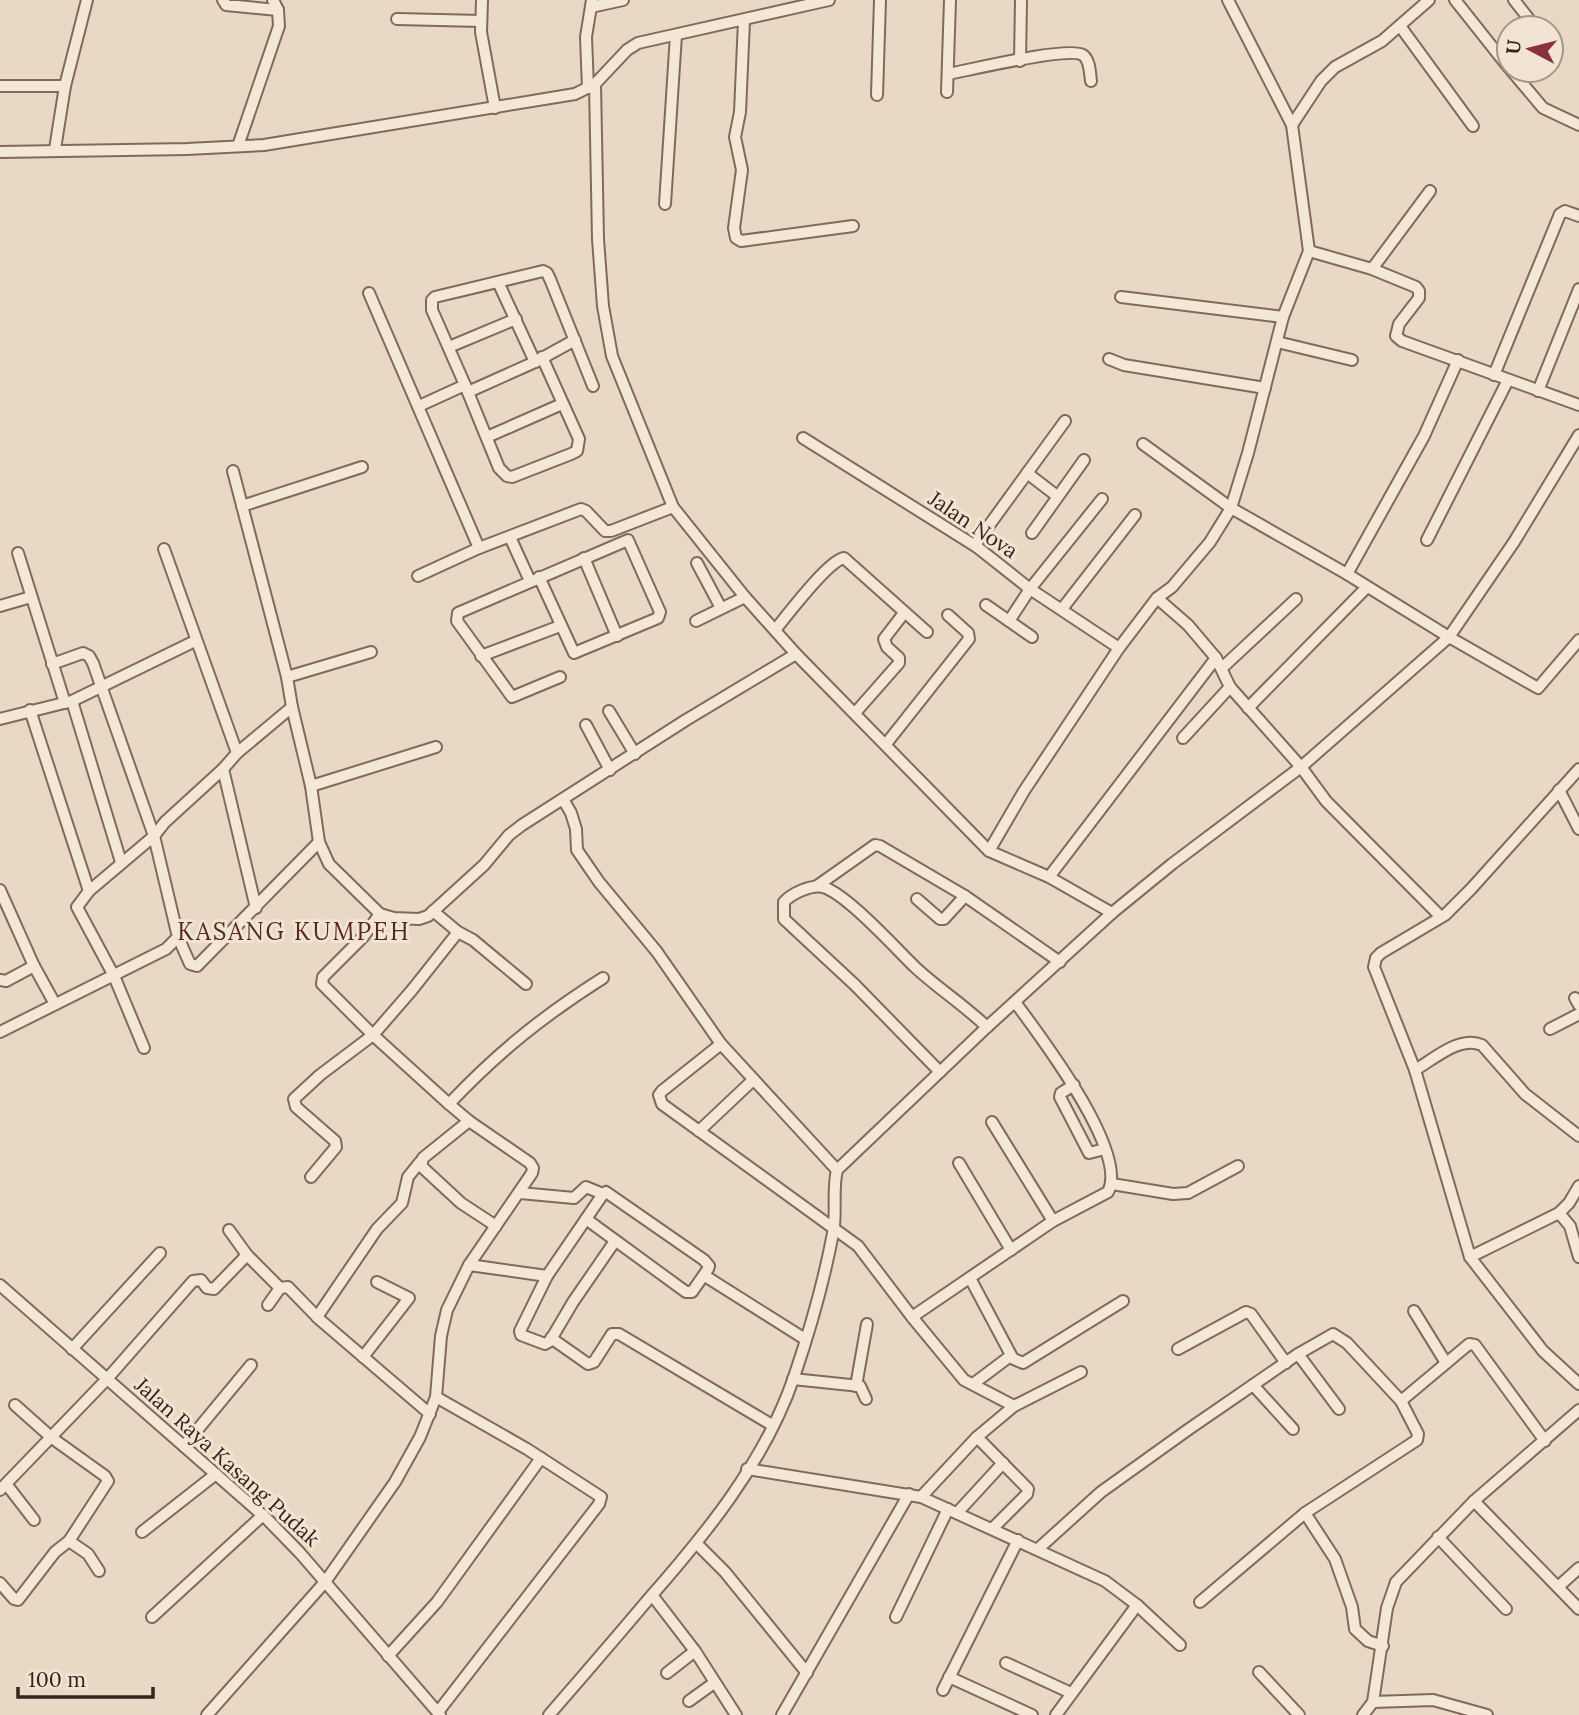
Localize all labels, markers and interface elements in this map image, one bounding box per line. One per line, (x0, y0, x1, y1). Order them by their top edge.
north arrow (1495, 14, 1565, 84)
text: U (1500, 38, 1526, 56)
street label: Jalan Nova (922, 484, 1023, 564)
district label: KASANG KUMPEH (177, 916, 411, 947)
street label: Jalan Raya Kasang Pudak (128, 1371, 326, 1552)
scale bar (18, 1656, 152, 1700)
text: 100 m (28, 1666, 86, 1693)

